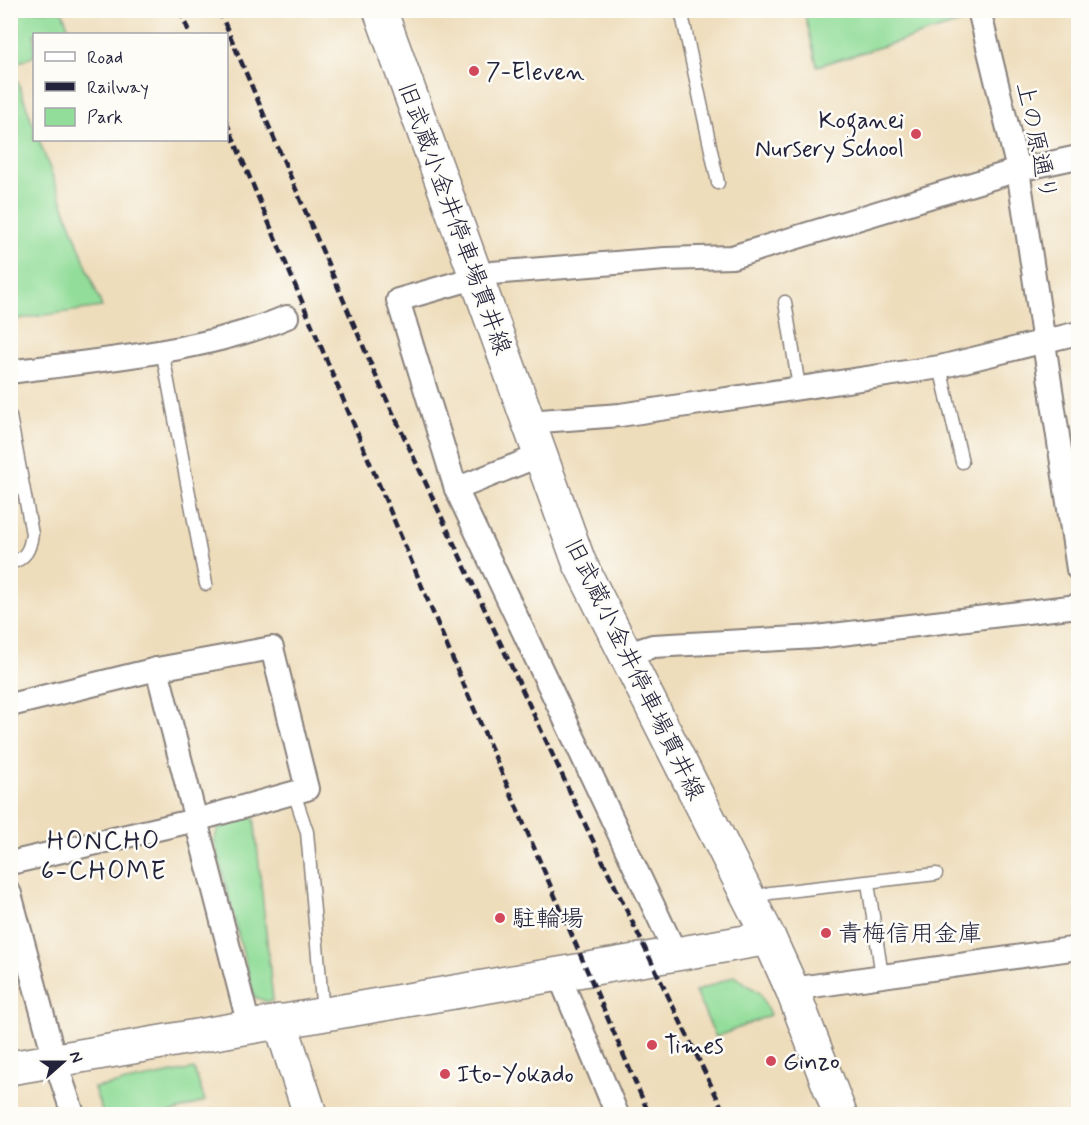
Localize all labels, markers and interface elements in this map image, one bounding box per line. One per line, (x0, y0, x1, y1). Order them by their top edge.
legend (33, 33, 228, 141)
text: Road (87, 46, 123, 70)
place label: 7-Eleven (486, 57, 585, 88)
marker: 7-Eleven (467, 64, 481, 78)
text: Railway (87, 76, 149, 100)
street label: 旧武蔵小金井停車場貫井線 (390, 78, 517, 359)
street label: 上の原通り (1008, 79, 1063, 203)
text: Park (87, 106, 123, 130)
place label: Koganei Nursery School (755, 106, 904, 165)
marker: Koganei Nursery School (909, 127, 923, 141)
street label: 旧武蔵小金井停車場貫井線 (557, 533, 711, 806)
district label: HONCHO 6-CHOME (41, 825, 167, 889)
place label: 駐輪場 (512, 904, 584, 935)
marker: 駐輪場 (493, 911, 507, 925)
place label: 青梅信用金庫 (838, 919, 982, 950)
marker: 青梅信用金庫 (819, 926, 833, 940)
place label: Times (664, 1031, 724, 1062)
north arrow (33, 1032, 93, 1092)
marker: Times (645, 1038, 659, 1052)
place label: Ginzo (783, 1047, 840, 1078)
text: N (64, 1048, 87, 1066)
marker: Ginzo (764, 1054, 778, 1068)
place label: Ito-Yokado (457, 1060, 574, 1091)
marker: Ito-Yokado (438, 1067, 452, 1081)

